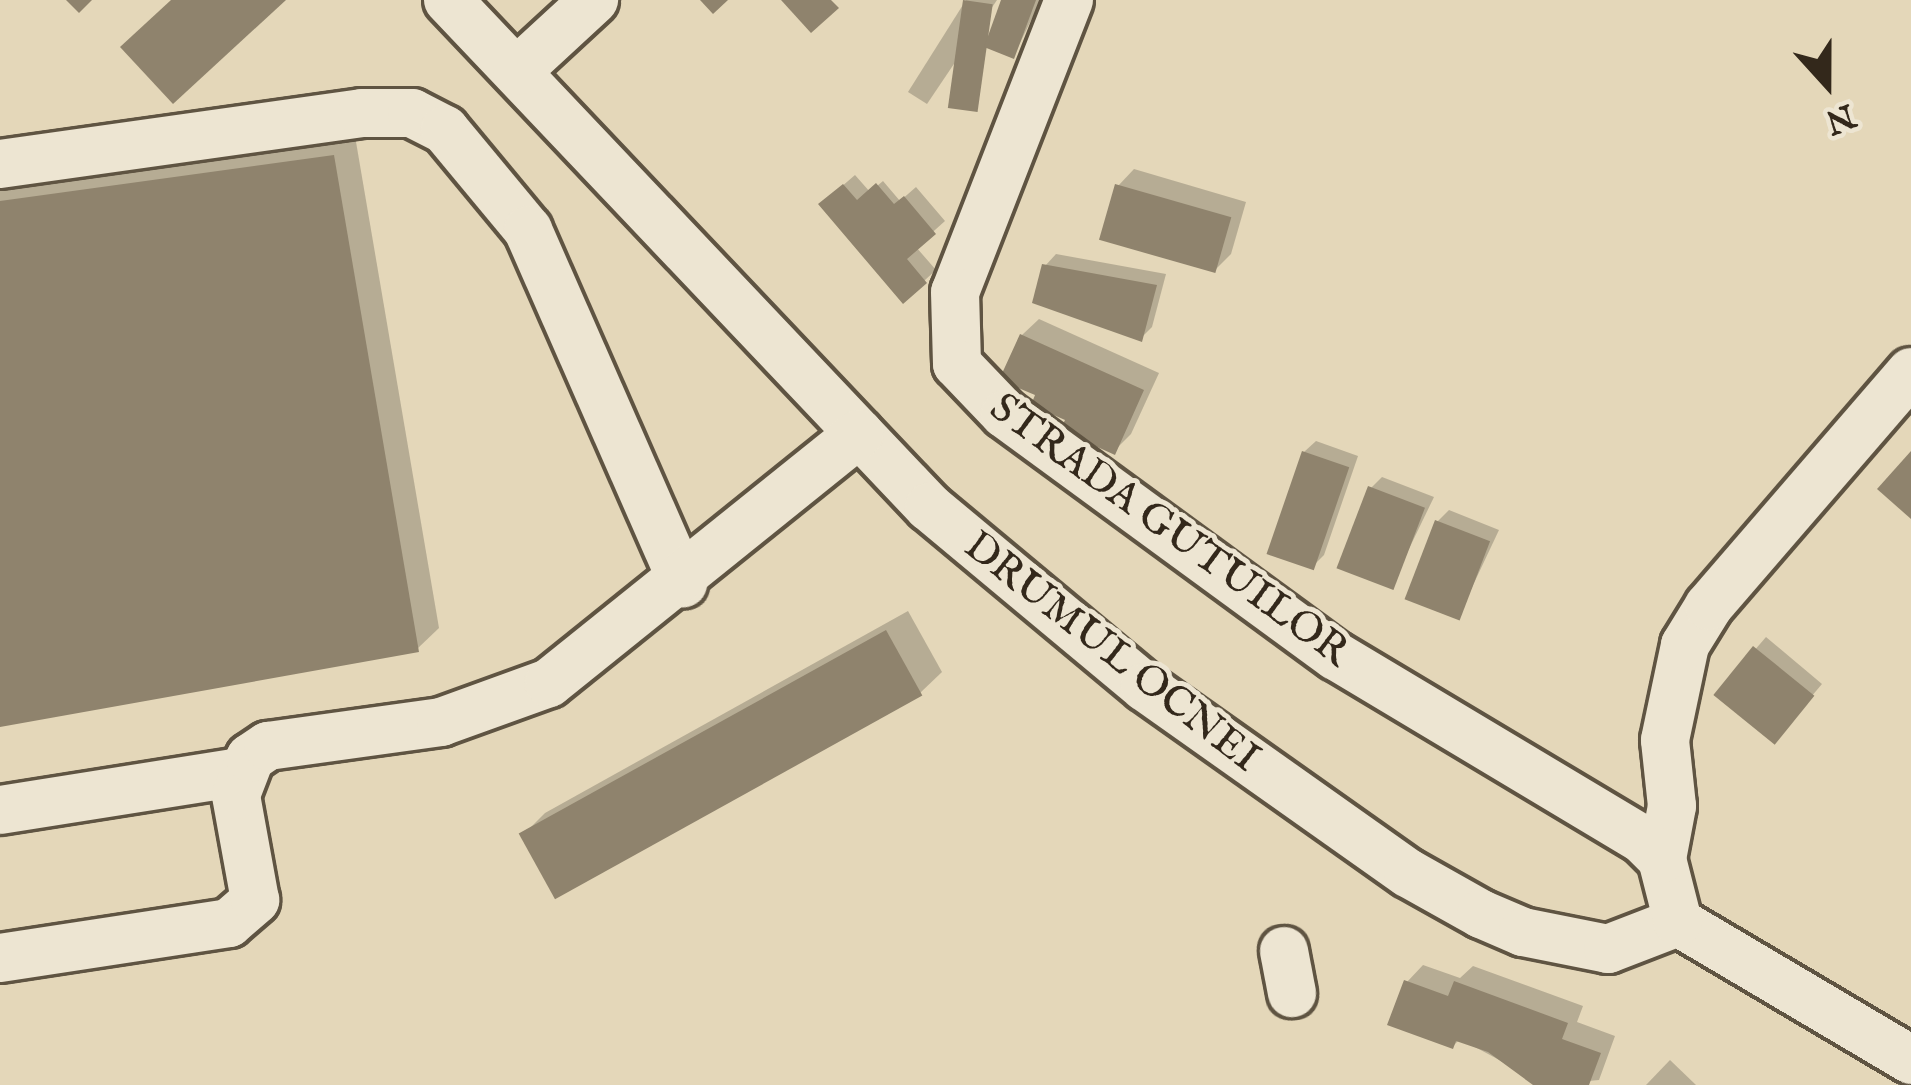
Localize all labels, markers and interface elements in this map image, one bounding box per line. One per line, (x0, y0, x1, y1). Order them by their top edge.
north arrow (1767, 24, 1887, 144)
text: N (1819, 93, 1861, 142)
street label: STRADA GUTUILOR (979, 384, 1359, 678)
street label: DRUMUL OCNEI (953, 522, 1269, 784)

